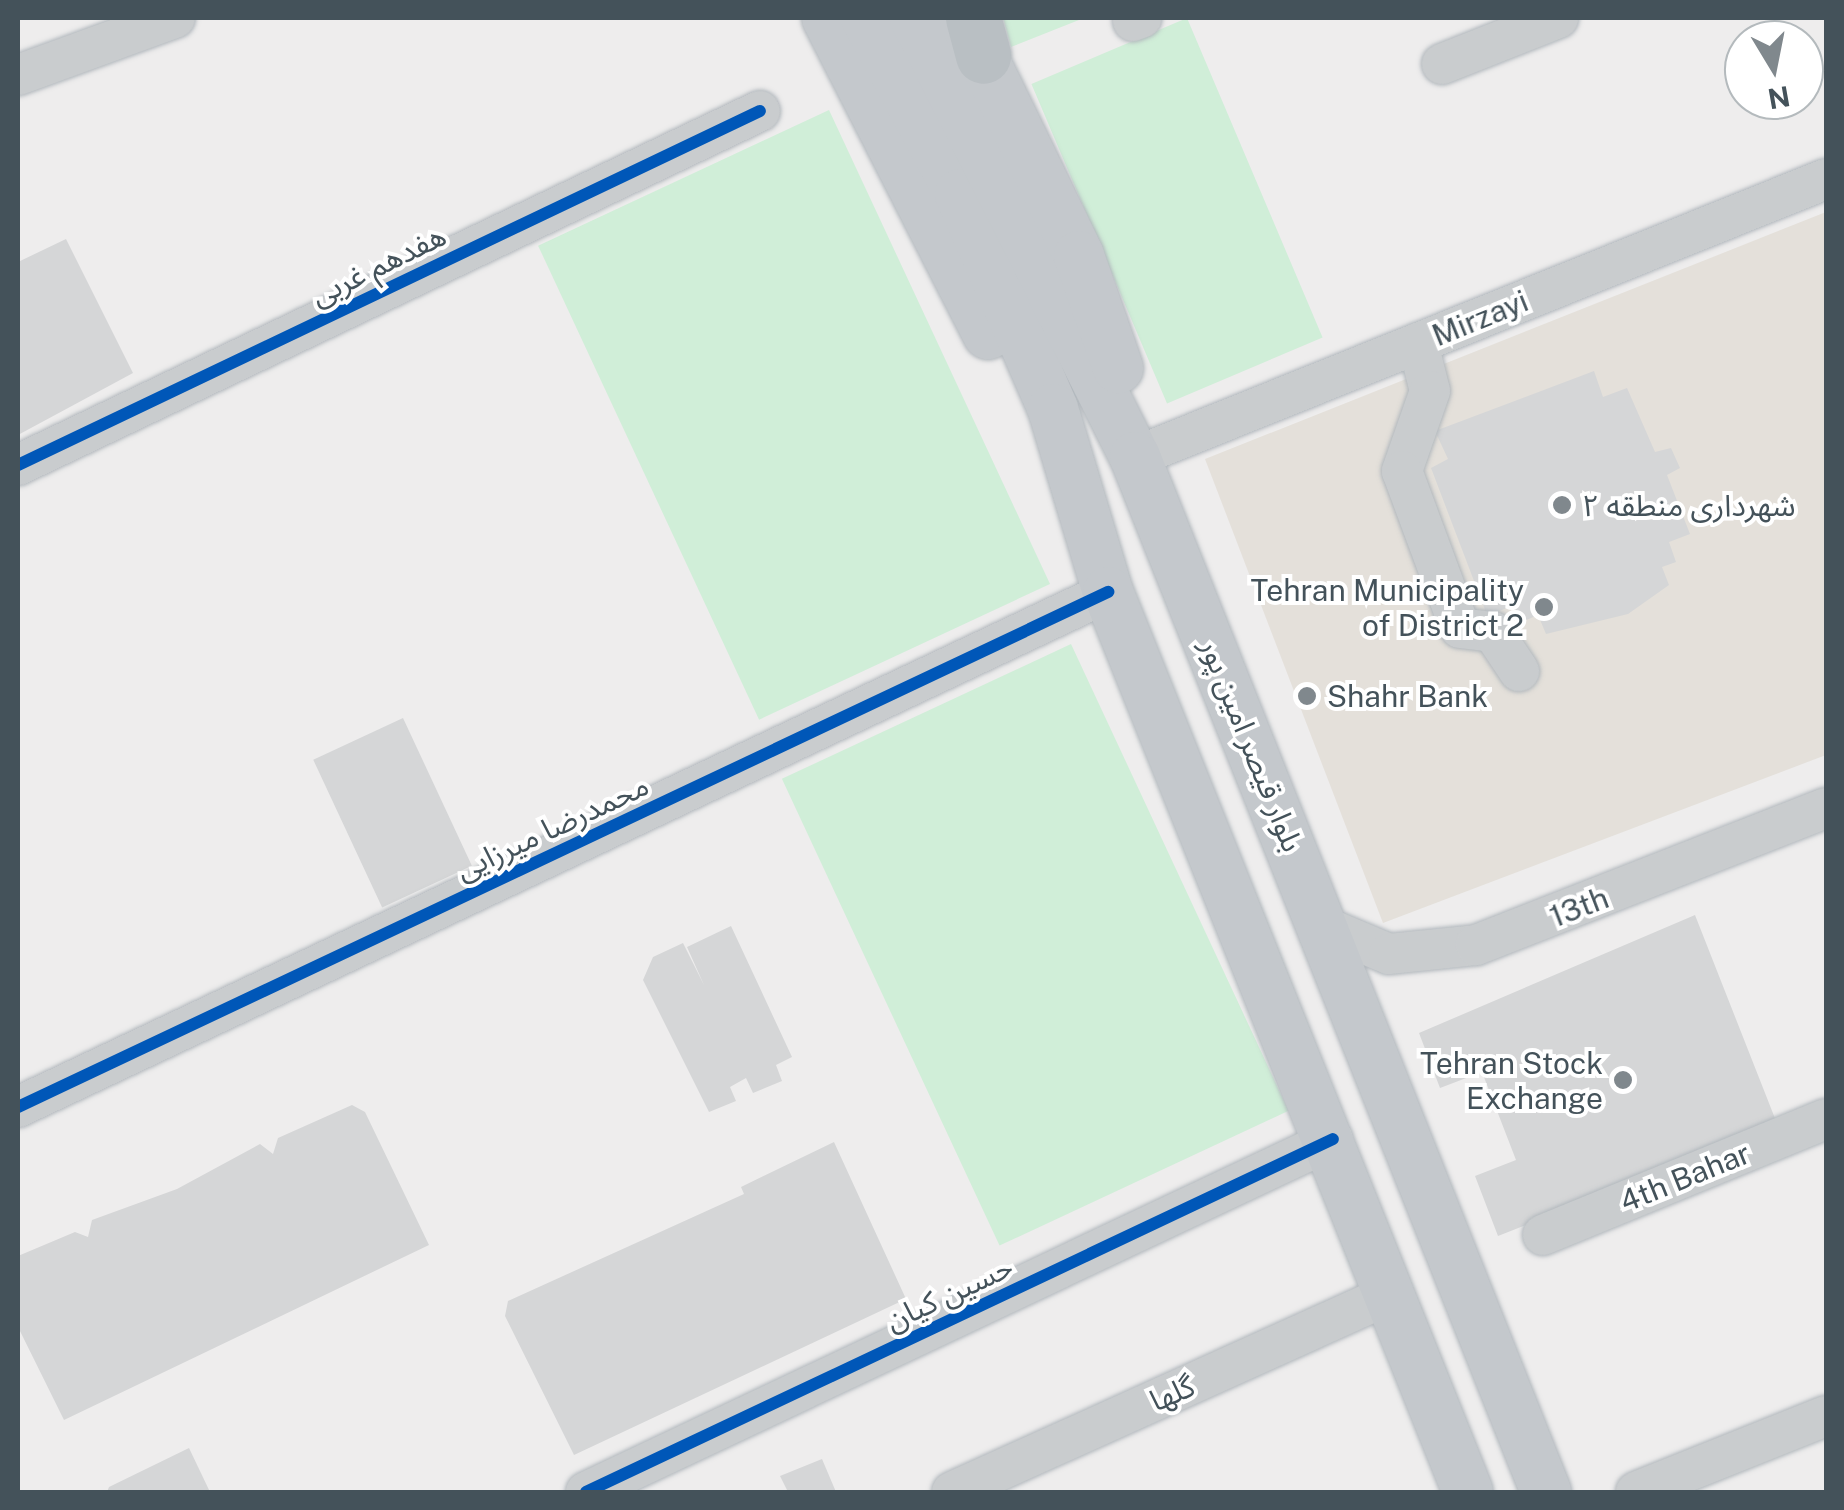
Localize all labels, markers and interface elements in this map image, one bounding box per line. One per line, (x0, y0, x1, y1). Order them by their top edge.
north arrow (1724, 20, 1824, 120)
text: N (1765, 80, 1793, 116)
street label: هفدهم غربی (305, 217, 451, 313)
street label: Mirzayi (1427, 283, 1533, 353)
place label: شهرداری منطقه ۲ (1582, 487, 1795, 523)
marker: شهرداری منطقه ۲ (1551, 494, 1573, 516)
place label: Tehran Municipality of District 2 (1251, 572, 1524, 642)
marker: Tehran Municipality of District 2 (1533, 596, 1555, 618)
street label: بلوار قیصر امین پور (1193, 633, 1311, 857)
place label: Shahr Bank (1327, 678, 1488, 714)
marker: Shahr Bank (1296, 685, 1318, 707)
street label: محمدرضا میرزایی (450, 767, 654, 887)
street label: 13th (1545, 879, 1613, 935)
place label: Tehran Stock Exchange (1420, 1045, 1603, 1116)
marker: Tehran Stock Exchange (1612, 1069, 1634, 1091)
street label: 4th Bahar (1615, 1135, 1755, 1219)
street label: حسین کیان (880, 1248, 1018, 1338)
street label: گلها (1144, 1367, 1200, 1419)

